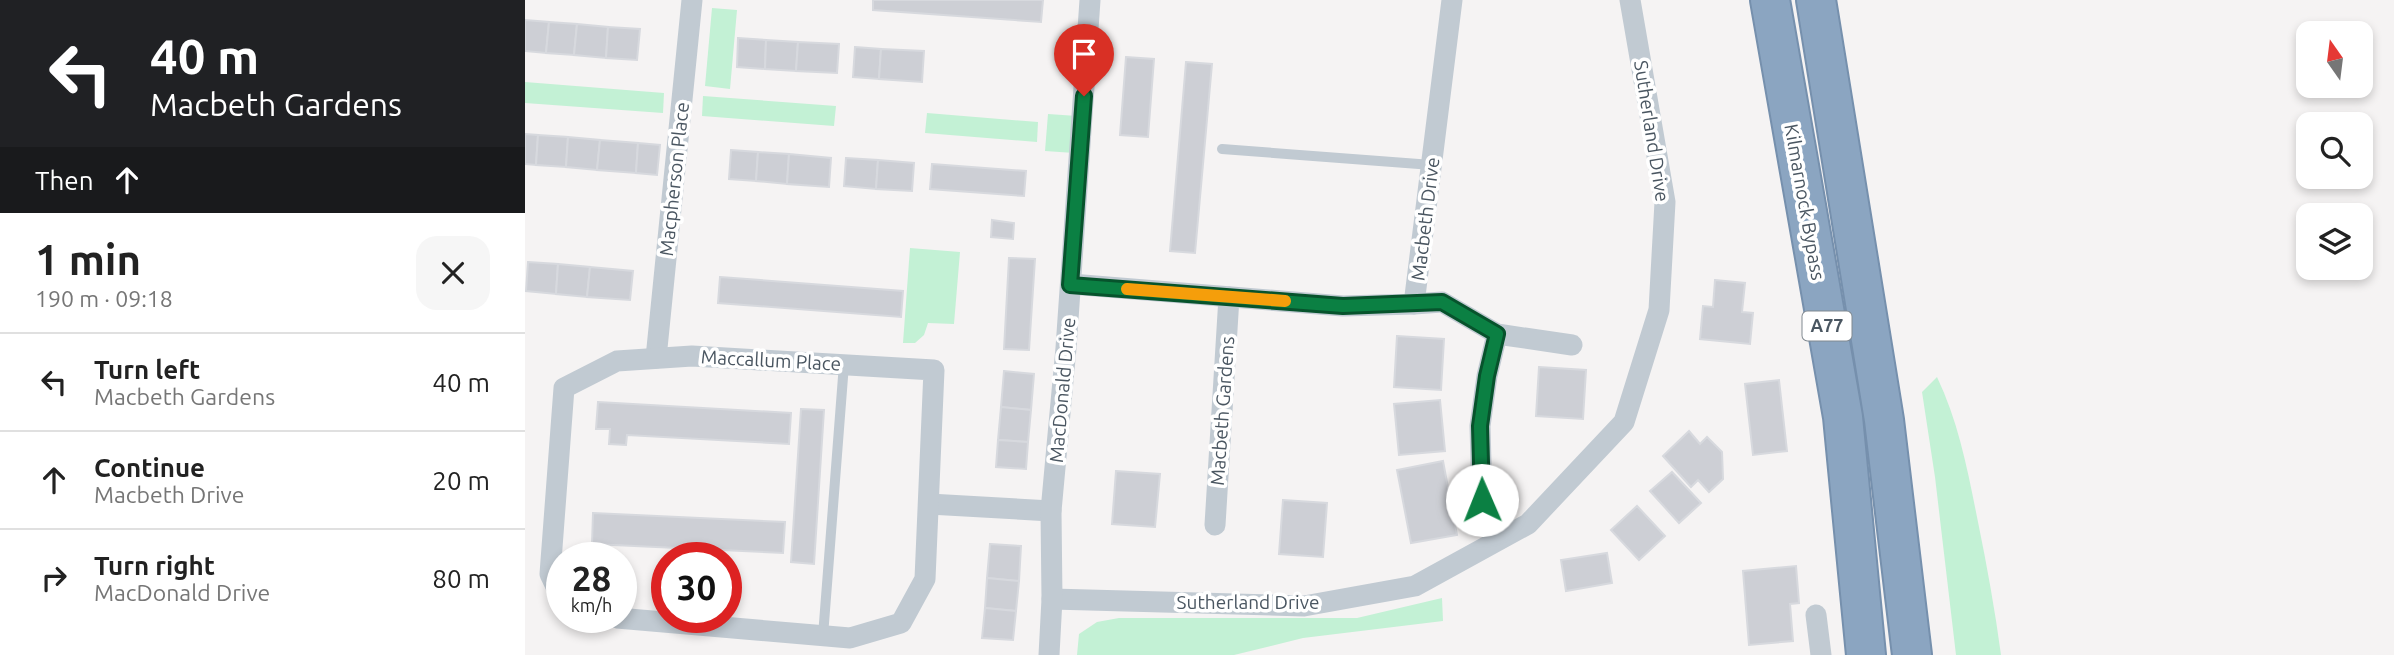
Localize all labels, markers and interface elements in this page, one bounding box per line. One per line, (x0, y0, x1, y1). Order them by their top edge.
north arrow (2296, 21, 2373, 98)
map controls (2296, 21, 2373, 280)
pin (1054, 24, 1114, 96)
icon: left (35, 28, 126, 119)
text: 40 m (150, 28, 259, 83)
icon: arrive (1065, 35, 1103, 73)
street label: Sutherland Drive (1630, 59, 1674, 203)
text: Macbeth Gardens (150, 86, 402, 122)
street label: Macpherson Place (655, 101, 693, 257)
button: search (2296, 112, 2373, 189)
street label: Kilmarnock Bypass (1780, 122, 1830, 282)
street label: Macbeth Drive (1407, 156, 1443, 282)
icon: ahead (108, 161, 146, 199)
text: Then (35, 166, 94, 195)
button: layers (2296, 203, 2373, 280)
text: 1 min (35, 236, 141, 283)
button: close (416, 236, 490, 310)
text: 190 m · 09:18 (35, 286, 173, 311)
road number: A77 (1803, 312, 1851, 340)
street label: MacDonald Drive (1045, 317, 1079, 463)
street label: Macbeth Gardens (1206, 336, 1238, 486)
street label: Maccallum Place (700, 345, 842, 375)
text: Turn left (94, 355, 200, 384)
icon: left (35, 363, 73, 401)
text: 40 m (432, 368, 490, 397)
text: Macbeth Gardens (94, 384, 275, 409)
text: Continue (94, 453, 205, 482)
icon: ahead (35, 461, 73, 499)
position arrow (1445, 463, 1519, 537)
text: 20 m (432, 466, 490, 495)
text: Macbeth Drive (94, 482, 244, 507)
speed limit sign: 30 (651, 542, 742, 633)
text: Turn right (94, 551, 215, 580)
text: 28 (572, 558, 611, 598)
icon: right (35, 559, 73, 597)
text: 80 m (432, 564, 490, 593)
text: MacDonald Drive (94, 580, 270, 605)
street label: Sutherland Drive (1177, 591, 1319, 613)
text: km/h (571, 595, 612, 615)

